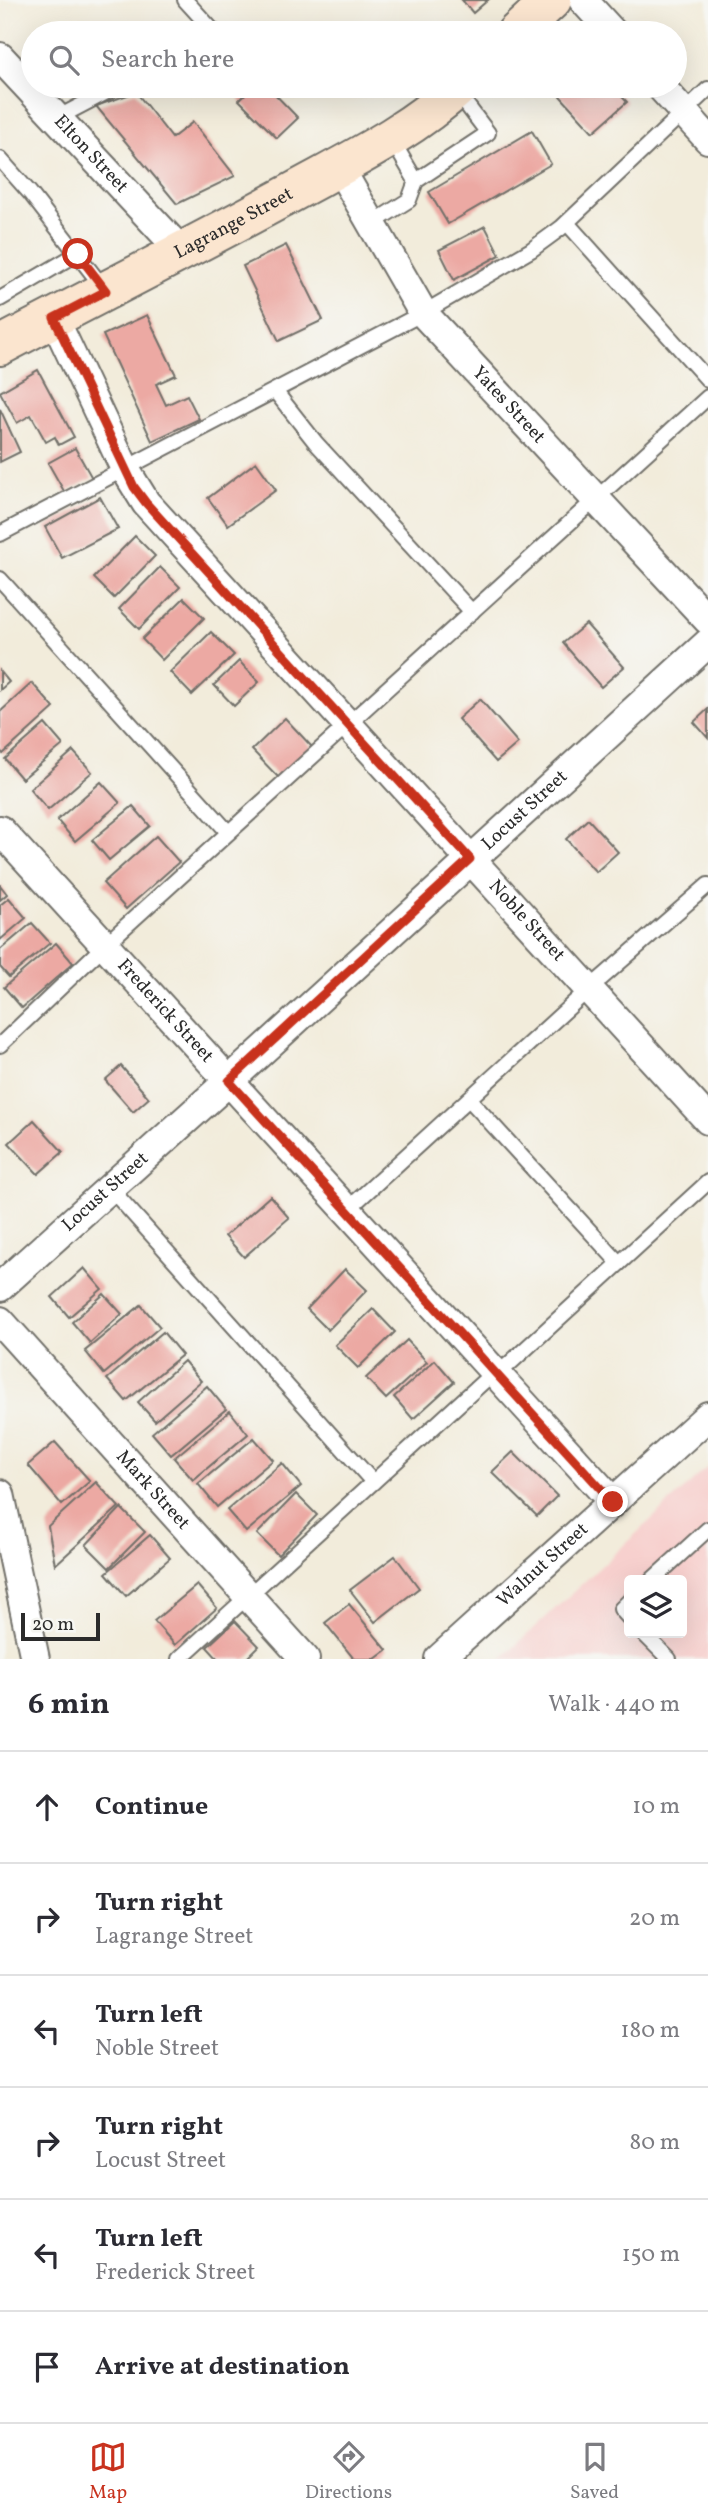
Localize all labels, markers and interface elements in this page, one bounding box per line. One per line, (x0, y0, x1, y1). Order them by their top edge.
search box (21, 21, 687, 98)
icon: search (45, 41, 83, 79)
text: Search here (101, 42, 234, 78)
street label: Elton Street (48, 109, 134, 199)
street label: Lagrange Street (170, 181, 298, 266)
route start (62, 238, 93, 269)
street label: Yates Street (466, 361, 551, 450)
street label: Locust Street (476, 764, 574, 857)
street label: Noble Street (482, 874, 571, 968)
street label: Frederick Street (111, 953, 220, 1069)
street label: Locust Street (57, 1146, 155, 1238)
street label: Mark Street (110, 1445, 196, 1536)
route end (597, 1486, 628, 1517)
street label: Walnut Street (491, 1517, 595, 1613)
map controls (624, 1575, 687, 1638)
button: layers (624, 1575, 687, 1638)
scale bar (21, 1610, 100, 1642)
text: 20 m (32, 1612, 74, 1638)
text: 6 min (28, 1684, 110, 1726)
text: Walk · 440 m (548, 1689, 680, 1721)
icon: ahead (28, 1788, 66, 1826)
text: Continue (95, 1789, 208, 1825)
text: 10 m (632, 1791, 680, 1823)
text: Turn right (95, 1885, 223, 1921)
icon: right (28, 1900, 66, 1938)
text: 20 m (629, 1903, 680, 1935)
text: Lagrange Street (95, 1921, 253, 1953)
text: Turn left (95, 1997, 203, 2033)
icon: left (28, 2012, 66, 2050)
text: 180 m (621, 2015, 680, 2047)
text: Noble Street (95, 2033, 219, 2065)
text: Turn right (95, 2109, 223, 2145)
icon: right (28, 2124, 66, 2162)
text: 80 m (630, 2127, 680, 2159)
text: Locust Street (95, 2145, 226, 2177)
text: Turn left (95, 2221, 203, 2257)
icon: left (28, 2236, 66, 2274)
text: 150 m (622, 2239, 680, 2271)
text: Frederick Street (95, 2257, 255, 2289)
icon: arrive (28, 2348, 66, 2386)
text: Arrive at destination (95, 2349, 350, 2385)
tab: Map (89, 2438, 127, 2506)
tab: Directions (305, 2438, 392, 2506)
tab: Saved (570, 2438, 619, 2506)

